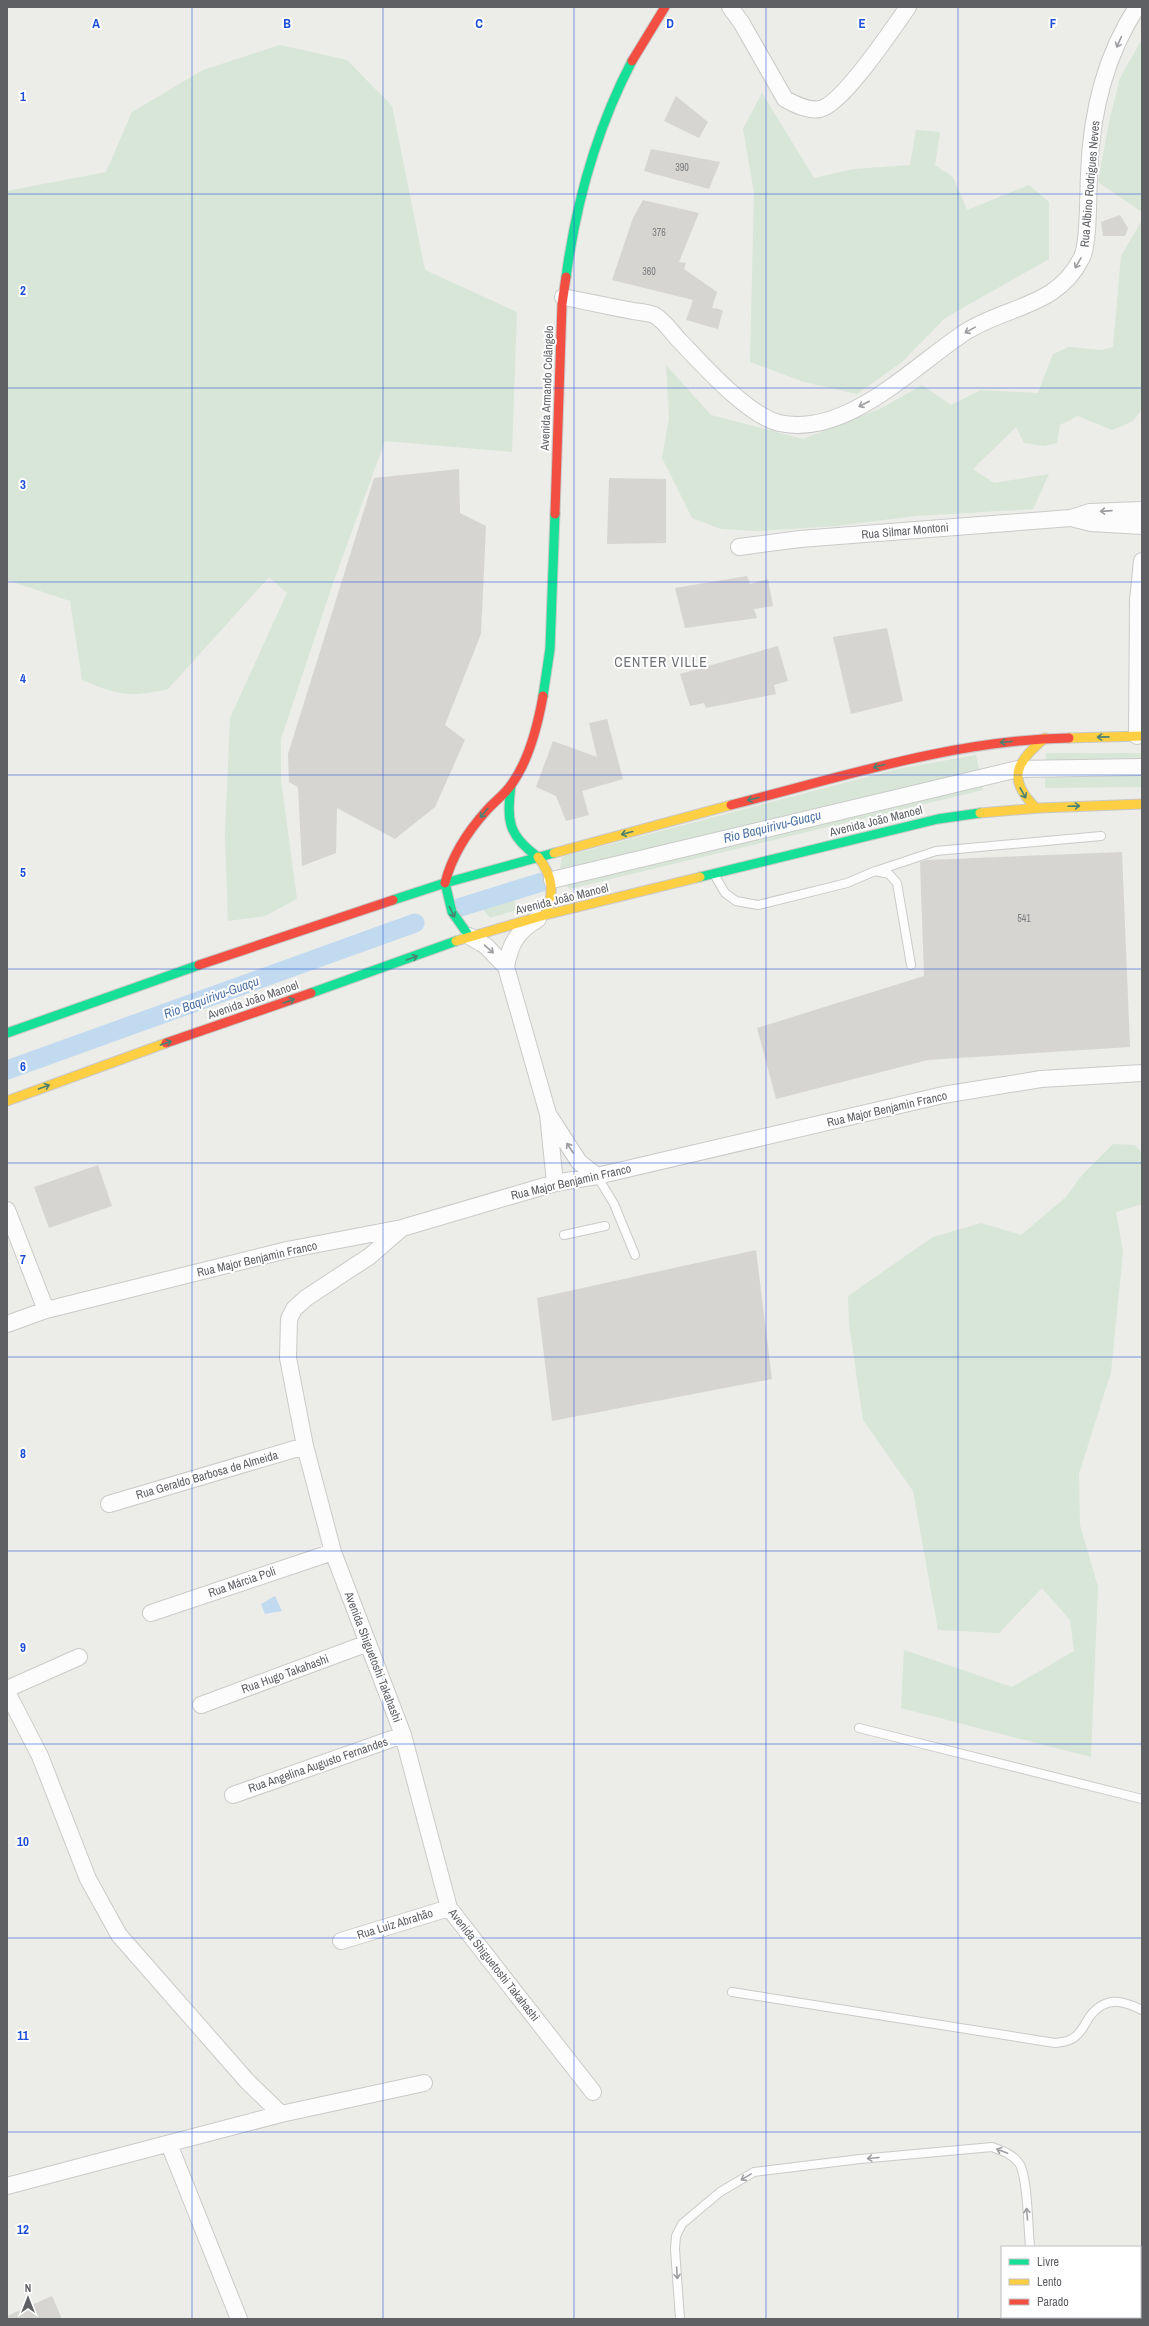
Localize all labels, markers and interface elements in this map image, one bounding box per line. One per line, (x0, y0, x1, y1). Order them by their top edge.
text: A (92, 15, 100, 32)
text: B (283, 15, 291, 32)
text: C (475, 15, 483, 32)
text: D (666, 15, 674, 32)
text: E (858, 15, 866, 32)
text: F (1050, 15, 1057, 32)
one-way arrow (1115, 35, 1122, 47)
text: 1 (20, 88, 26, 105)
street label: Rua Albino Rodrigues Neves (1077, 120, 1104, 248)
house number: 390 (675, 161, 689, 174)
house number: 376 (652, 226, 666, 239)
one-way arrow (1074, 257, 1082, 269)
house number: 360 (642, 265, 656, 278)
text: 2 (20, 282, 26, 299)
street label: Avenida Armando Colângelo (537, 325, 557, 452)
one-way arrow (964, 326, 976, 334)
one-way arrow (858, 401, 870, 408)
text: 3 (20, 476, 26, 493)
one-way arrow (1100, 507, 1113, 515)
street label: Rua Silmar Montoni (861, 519, 949, 543)
district label: CENTER VILLE (614, 653, 708, 671)
text: 4 (20, 670, 26, 687)
one-way arrow (1097, 733, 1110, 740)
one-way arrow (1000, 739, 1013, 746)
one-way arrow (873, 763, 886, 770)
one-way arrow (1020, 787, 1027, 799)
one-way arrow (747, 795, 760, 803)
street label: Avenida João Manoel (827, 802, 924, 840)
one-way arrow (1067, 802, 1080, 810)
water label: Rio Baquirivu-Guaçu (721, 806, 823, 847)
one-way arrow (480, 808, 489, 819)
one-way arrow (621, 829, 634, 837)
text: 5 (20, 864, 26, 881)
street label: Avenida João Manoel (513, 880, 610, 918)
one-way arrow (449, 905, 456, 917)
house number: 541 (1017, 912, 1031, 925)
one-way arrow (484, 945, 495, 954)
one-way arrow (405, 954, 417, 962)
water label: Rio Baquirivu-Guaçu (161, 972, 261, 1023)
street label: Avenida João Manoel (205, 977, 301, 1023)
one-way arrow (282, 996, 294, 1004)
one-way arrow (159, 1039, 172, 1046)
text: 6 (20, 1058, 26, 1075)
one-way arrow (37, 1083, 49, 1091)
street label: Rua Major Benjamin Franco (825, 1087, 949, 1131)
one-way arrow (566, 1142, 574, 1154)
street label: Rua Major Benjamin Franco (509, 1160, 633, 1204)
street label: Rua Major Benjamin Franco (195, 1237, 319, 1281)
text: 7 (20, 1251, 26, 1268)
text: 8 (20, 1445, 26, 1462)
street label: Rua Geraldo Barbosa de Almeida (134, 1447, 280, 1503)
street label: Rua Márcia Poli (206, 1563, 278, 1601)
street label: Avenida Shiguetoshi Takahashi (340, 1588, 405, 1725)
text: 9 (20, 1639, 26, 1656)
street label: Rua Hugo Takahashi (239, 1651, 331, 1697)
street label: Rua Angelina Augusto Fernandes (246, 1734, 390, 1796)
text: 10 (17, 1833, 29, 1850)
street label: Rua Luiz Abrahão (355, 1905, 435, 1943)
street label: Avenida Shiguetoshi Takahashi (444, 1905, 543, 2025)
text: 11 (17, 2027, 29, 2044)
one-way arrow (997, 2146, 1009, 2154)
one-way arrow (867, 2154, 880, 2162)
one-way arrow (741, 2173, 752, 2181)
one-way arrow (1024, 2208, 1031, 2221)
text: 12 (17, 2221, 29, 2238)
legend (1001, 2246, 1141, 2318)
text: Livre (1037, 2254, 1059, 2270)
one-way arrow (673, 2266, 680, 2279)
text: Lento (1037, 2274, 1062, 2290)
north arrow (8, 2278, 48, 2318)
text: N (25, 2281, 31, 2295)
text: Parado (1037, 2294, 1069, 2310)

